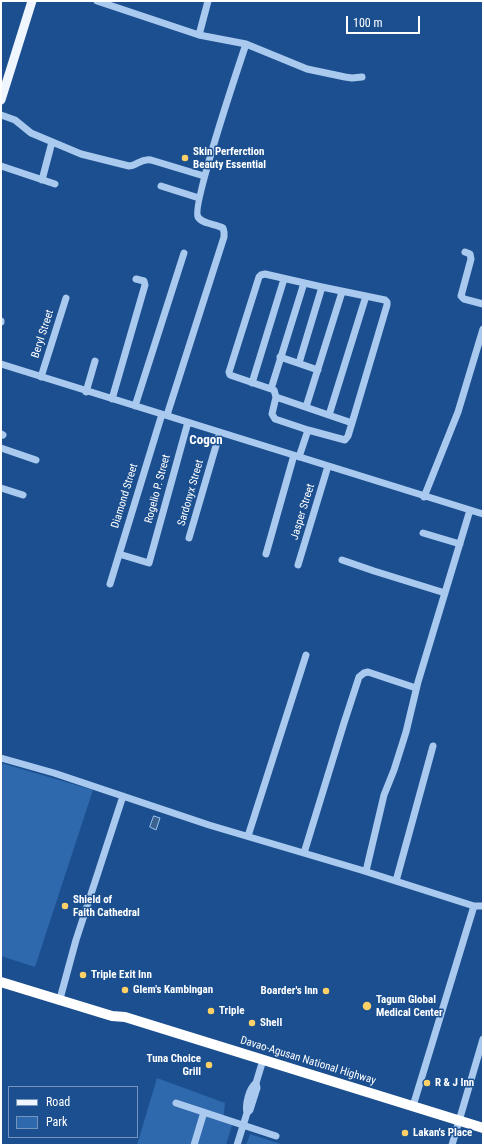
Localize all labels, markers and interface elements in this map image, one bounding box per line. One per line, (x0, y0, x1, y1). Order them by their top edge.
scale bar (348, 8, 422, 34)
text: 100 m (353, 16, 383, 30)
place label: Skin Perferction Beauty Essential (193, 145, 266, 171)
marker: Skin Perferction Beauty Essential (180, 153, 190, 163)
street label: Beryl Street (29, 308, 57, 360)
district label: Cogon (189, 433, 223, 449)
street label: Rogelio P. Street (142, 453, 174, 525)
street label: Sardonyx Street (175, 458, 207, 528)
street label: Diamond Street (109, 462, 141, 530)
street label: Jasper Street (288, 482, 318, 542)
place label: Shield of Faith Cathedral (73, 893, 140, 919)
marker: Shield of Faith Cathedral (60, 901, 70, 911)
place label: Triple Exit Inn (91, 968, 152, 982)
marker: Triple Exit Inn (78, 970, 88, 980)
place label: Glem's Kambingan (133, 983, 213, 997)
place label: Boarder's Inn (261, 984, 318, 998)
marker: Glem's Kambingan (120, 985, 130, 995)
marker: Boarder's Inn (321, 986, 331, 996)
place label: Tagum Global Medical Center (376, 993, 443, 1019)
marker: Tagum Global Medical Center (361, 1000, 373, 1012)
place label: Triple (219, 1004, 245, 1018)
marker: Triple (206, 1006, 216, 1016)
place label: Shell (260, 1016, 282, 1030)
marker: Shell (247, 1018, 257, 1028)
street label: Davao-Agusan National Highway (239, 1034, 377, 1088)
place label: Tuna Choice Grill (147, 1052, 201, 1078)
marker: Tuna Choice Grill (204, 1060, 214, 1070)
place label: R & J Inn (435, 1076, 474, 1090)
marker: R & J Inn (422, 1078, 432, 1088)
legend (8, 1086, 138, 1138)
text: Road (46, 1095, 70, 1109)
text: Park (46, 1115, 67, 1129)
place label: Lakan's Place (413, 1126, 472, 1140)
marker: Lakan's Place (400, 1128, 410, 1138)

